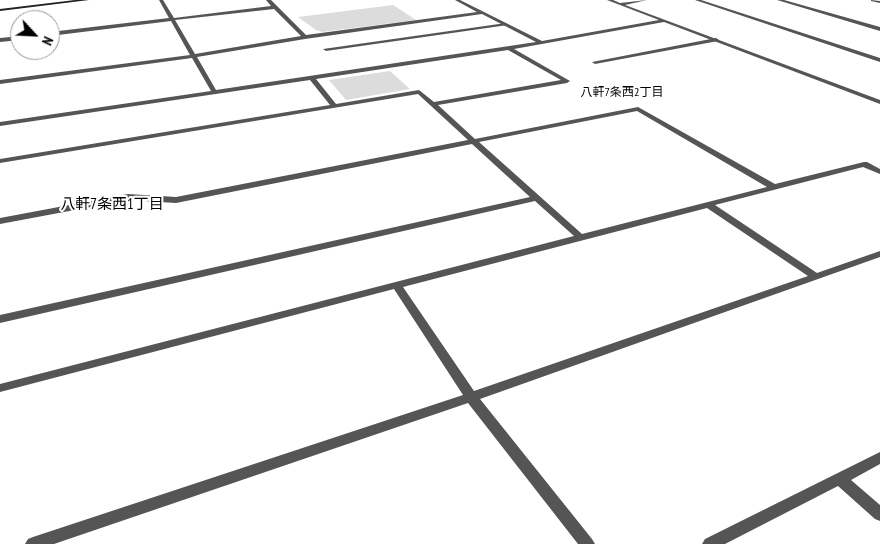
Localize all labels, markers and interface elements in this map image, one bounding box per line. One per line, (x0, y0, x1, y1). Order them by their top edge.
north arrow (10, 10, 60, 60)
text: N (38, 34, 57, 48)
district label: 八軒7条西2丁目 (581, 86, 663, 100)
district label: 八軒7条西1丁目 (60, 196, 164, 214)

